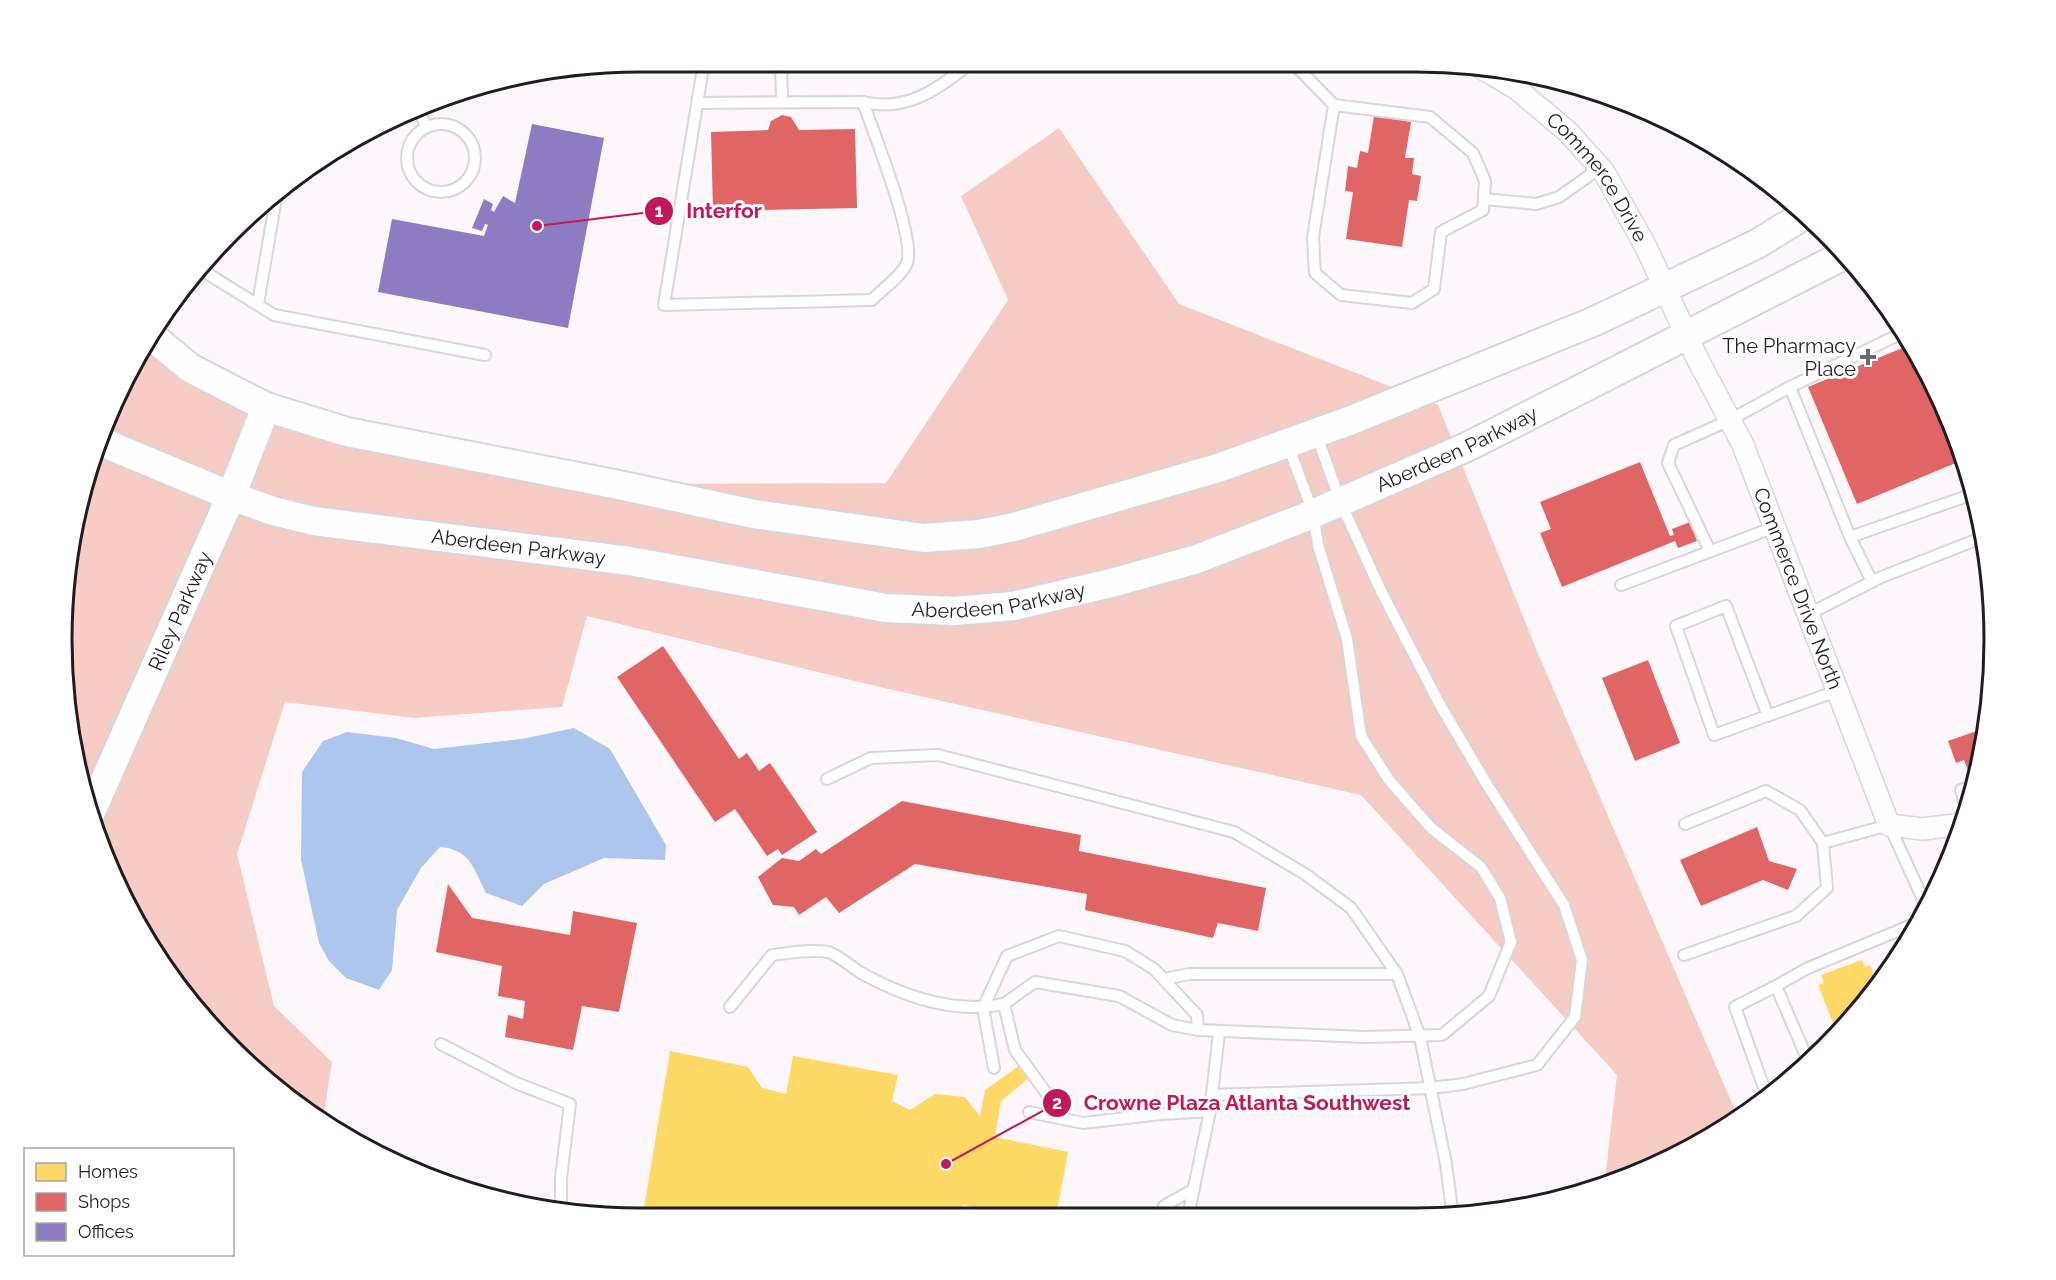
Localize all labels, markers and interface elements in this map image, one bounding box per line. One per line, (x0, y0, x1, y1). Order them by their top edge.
street label: Commerce Drive (1542, 107, 1653, 246)
callout: Interfor (644, 191, 774, 230)
text: Interfor (686, 198, 762, 223)
text: 1 (655, 200, 664, 221)
place label: The Pharmacy Place (1722, 334, 1856, 381)
marker: The Pharmacy Place (1861, 350, 1875, 364)
street label: Aberdeen Parkway (1372, 401, 1542, 497)
street label: Commerce Drive North (1749, 484, 1848, 693)
street label: Aberdeen Parkway (430, 524, 607, 570)
street label: Riley Parkway (143, 548, 217, 674)
street label: Aberdeen Parkway (911, 577, 1088, 623)
callout: Crowne Plaza Atlanta Southwest (1042, 1083, 1423, 1122)
text: Crowne Plaza Atlanta Southwest (1084, 1090, 1410, 1115)
text: 2 (1052, 1092, 1062, 1113)
legend (24, 1148, 234, 1256)
text: Homes (78, 1161, 138, 1182)
text: Shops (78, 1191, 130, 1212)
text: Offices (78, 1221, 134, 1242)

